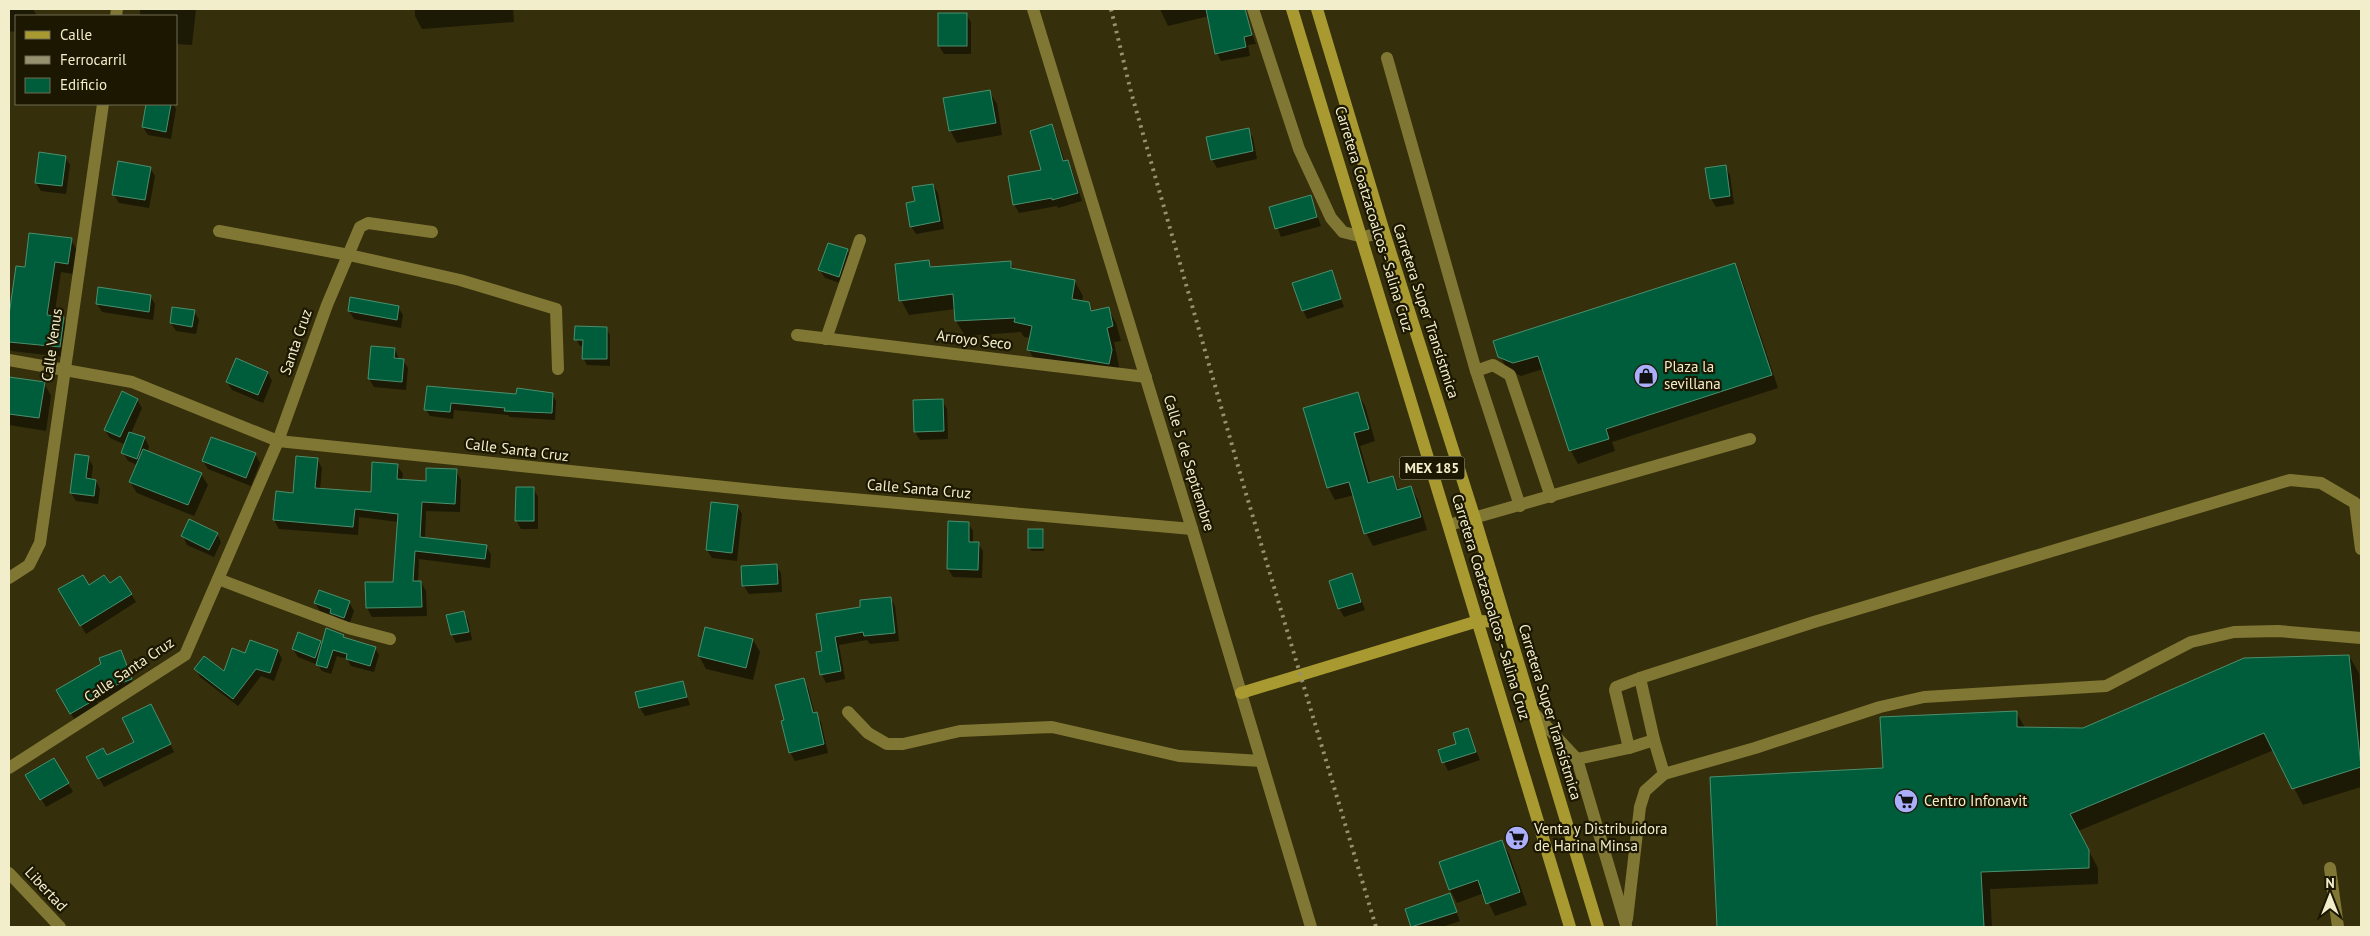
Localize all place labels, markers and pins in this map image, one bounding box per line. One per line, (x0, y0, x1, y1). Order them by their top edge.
place label: Plaza la sevillana (1664, 357, 1721, 393)
shop icon: Plaza la sevillana (1633, 363, 1659, 389)
supermarket icon: Centro Infonavit (1893, 788, 1919, 814)
place label: Centro Infonavit (1924, 791, 2027, 810)
place label: Venta y Distribuidora de Harina Minsa (1533, 819, 1667, 855)
supermarket icon: Venta y Distribuidora de Harina Minsa (1504, 825, 1530, 851)

